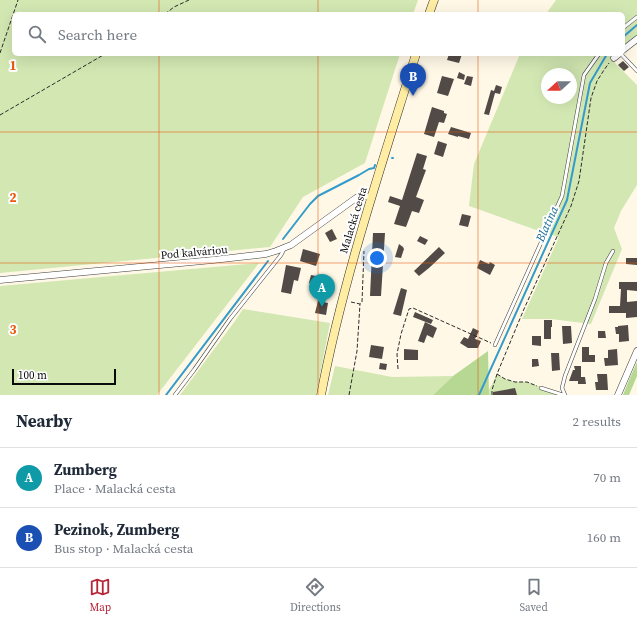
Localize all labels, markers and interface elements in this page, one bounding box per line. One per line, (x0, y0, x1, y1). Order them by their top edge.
search box (12, 12, 625, 56)
icon: search (26, 23, 48, 45)
text: Search here (58, 24, 137, 45)
text: 1 (9, 57, 17, 74)
pin: B (400, 63, 426, 96)
north arrow (541, 68, 577, 104)
street label: Malacká cesta (336, 185, 371, 255)
text: 2 (9, 189, 17, 206)
water label: Blatina (532, 203, 562, 245)
street label: Pod kalváriou (160, 242, 229, 263)
your location (367, 248, 387, 268)
pin: A (309, 274, 335, 307)
text: 3 (9, 321, 17, 338)
scale bar (12, 367, 116, 386)
text: 100 m (18, 368, 47, 383)
text: Nearby (16, 409, 72, 433)
text: 2 results (573, 413, 621, 430)
text: Zumberg (54, 459, 117, 480)
text: A (25, 469, 33, 486)
text: 70 m (593, 469, 621, 486)
text: Place · Malacká cesta (54, 480, 176, 497)
text: Pezinok, Zumberg (54, 519, 179, 540)
text: B (25, 529, 33, 546)
text: 160 m (587, 529, 621, 546)
text: Bus stop · Malacká cesta (54, 540, 193, 557)
tab: Map (89, 576, 111, 615)
tab: Directions (290, 576, 341, 615)
tab: Saved (519, 576, 548, 615)

